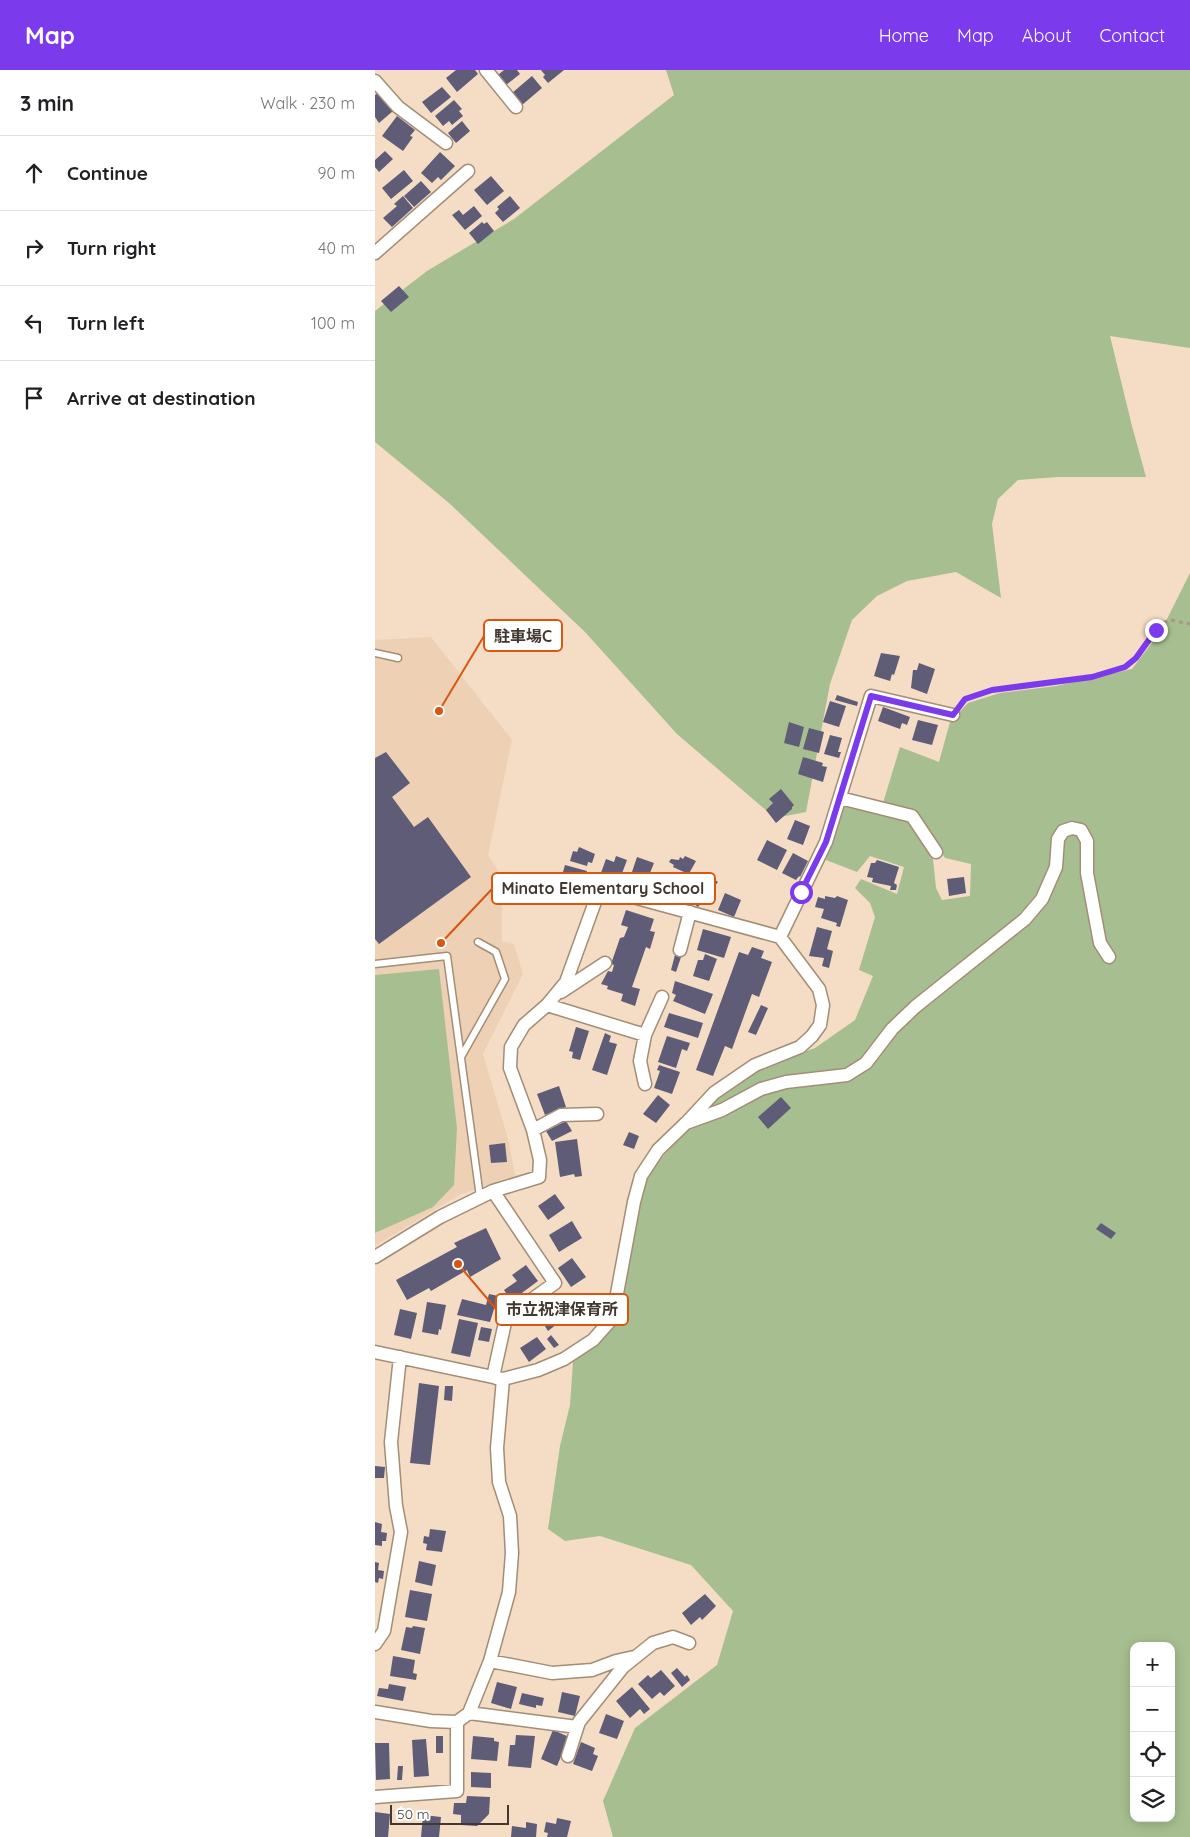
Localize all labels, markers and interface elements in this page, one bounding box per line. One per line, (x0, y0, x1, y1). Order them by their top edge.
text: Map (25, 20, 75, 50)
text: Home (879, 24, 929, 47)
text: Map (957, 24, 994, 47)
text: About (1022, 24, 1072, 47)
text: Contact (1100, 24, 1165, 47)
text: 3 min (20, 90, 74, 116)
text: Walk · 230 m (260, 93, 355, 113)
icon: ahead (20, 159, 48, 187)
text: Continue (67, 161, 148, 185)
text: 90 m (318, 163, 355, 183)
icon: right (20, 234, 48, 262)
text: Turn right (67, 236, 156, 260)
text: 40 m (318, 238, 355, 258)
icon: left (20, 309, 48, 337)
text: Turn left (67, 311, 145, 335)
text: 100 m (311, 313, 355, 333)
icon: arrive (20, 384, 48, 412)
text: Arrive at destination (67, 386, 256, 410)
route end (1145, 619, 1168, 642)
callout: 駐車場C (484, 620, 562, 651)
text: 駐車場C (494, 626, 552, 646)
callout: Minato Elementary School (492, 873, 715, 904)
text: Minato Elementary School (502, 878, 704, 898)
route start (790, 881, 813, 904)
callout: 市立祝津保育所 (496, 1294, 628, 1325)
text: 市立祝津保育所 (506, 1299, 618, 1319)
map controls (1130, 1642, 1175, 1822)
button: + (1130, 1642, 1175, 1687)
button: − (1130, 1687, 1175, 1732)
button: locate (1130, 1732, 1175, 1777)
button: layers (1130, 1777, 1175, 1822)
scale bar (390, 1802, 509, 1825)
text: 50 m (397, 1805, 430, 1823)

